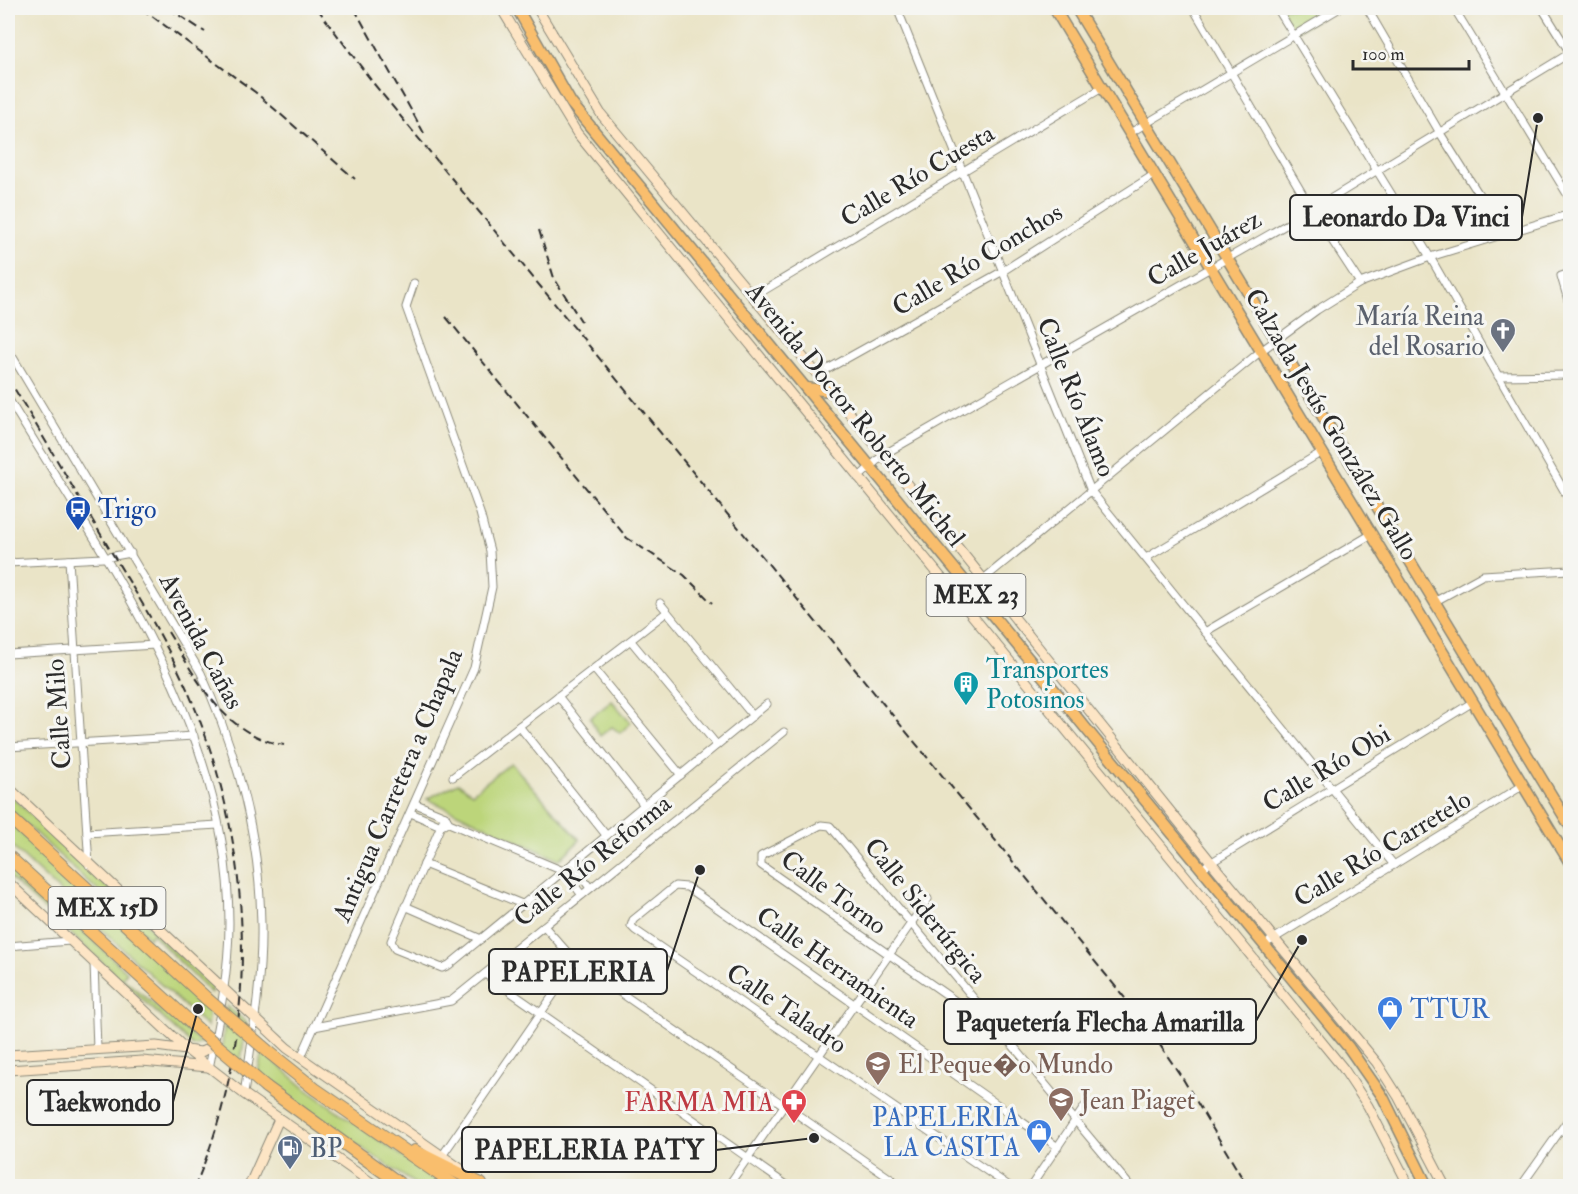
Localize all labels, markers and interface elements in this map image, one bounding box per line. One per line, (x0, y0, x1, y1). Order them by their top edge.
scale bar (1353, 33, 1468, 71)
text: 100 m (1362, 43, 1405, 66)
street label: Calle Río Cuesta (835, 117, 1000, 234)
callout: Leonardo Da Vinci (1290, 195, 1522, 240)
street label: Calle Río Conchos (887, 196, 1069, 323)
text: Leonardo Da Vinci (1302, 201, 1510, 234)
street label: Calle Juárez (1142, 203, 1268, 294)
street label: Avenida Doctor Roberto Michel (738, 275, 972, 554)
street label: Calzada Jesús González Gallo (1237, 283, 1425, 566)
place label: María Reina del Rosario (1355, 301, 1484, 363)
street label: Calle Río Álamo (1030, 312, 1124, 482)
church icon: María Reina del Rosario (1488, 316, 1518, 354)
bus stop icon: Trigo (63, 494, 93, 532)
place label: Trigo (98, 494, 156, 526)
street label: Avenida Cañas (151, 567, 250, 715)
road number: MEX 23 (926, 574, 1026, 616)
street label: Antigua Carretera a Chapala (325, 644, 471, 928)
place label: Transportes Potosinos (986, 654, 1109, 716)
street label: Calle Milo (39, 658, 79, 770)
building icon: Transportes Potosinos (951, 669, 981, 707)
street label: Calle Río Obi (1257, 718, 1396, 819)
street label: Calle Río Carretelo (1288, 783, 1477, 914)
street label: Calle Río Reforma (507, 787, 678, 934)
street label: Calle Siderúrgica (857, 832, 994, 990)
street label: Calle Torno (774, 844, 893, 942)
road number: MEX 15D (48, 887, 166, 929)
street label: Calle Herramienta (750, 900, 925, 1036)
callout: PAPELERIA (489, 949, 667, 994)
text: PAPELERIA (501, 956, 656, 989)
street label: Calle Taladro (720, 957, 853, 1061)
shop icon: TTUR (1375, 994, 1405, 1032)
place label: TTUR (1410, 994, 1491, 1026)
callout: Paquetería Flecha Amarilla (944, 999, 1256, 1044)
text: Paquetería Flecha Amarilla (956, 1006, 1245, 1040)
school or university icon: El Peque�o Mundo (863, 1049, 893, 1087)
place label: El Peque�o Mundo (898, 1049, 1113, 1081)
callout: Taekwondo (27, 1080, 173, 1125)
school or university icon: Jean Piaget (1046, 1085, 1076, 1123)
place label: Jean Piaget (1079, 1085, 1195, 1117)
text: Taekwondo (38, 1086, 161, 1119)
place label: FARMA MIA (624, 1087, 774, 1119)
pharmacy icon: FARMA MIA (779, 1087, 809, 1125)
place label: PAPELERIA LA CASITA (872, 1102, 1020, 1164)
shop icon: PAPELERIA LA CASITA (1024, 1117, 1054, 1155)
callout: PAPELERIA PATY (462, 1127, 716, 1172)
fuel station icon: BP (275, 1133, 305, 1171)
place label: BP (310, 1133, 342, 1165)
text: PAPELERIA PATY (474, 1134, 705, 1167)

